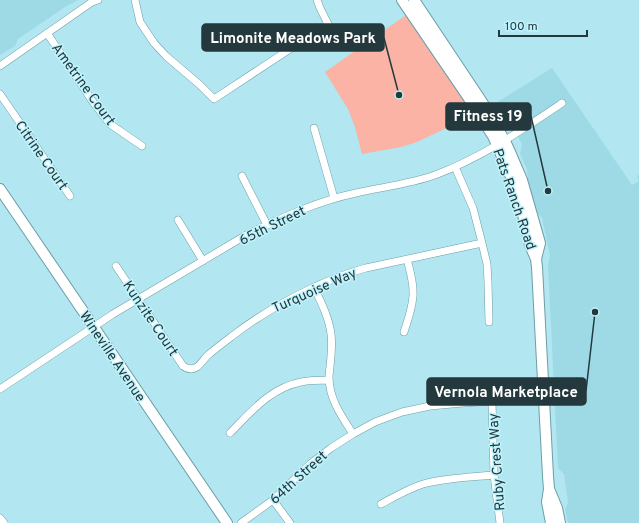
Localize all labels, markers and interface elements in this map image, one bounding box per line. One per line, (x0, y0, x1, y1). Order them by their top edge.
scale bar (499, 12, 587, 38)
text: 100 m (505, 19, 538, 35)
callout: Limonite Meadows Park (202, 24, 384, 51)
text: Limonite Meadows Park (210, 30, 376, 49)
street label: Ametrine Court (47, 40, 118, 129)
callout: Fitness 19 (446, 103, 531, 130)
text: Fitness 19 (453, 108, 523, 127)
street label: Citrine Court (11, 118, 71, 194)
street label: Pats Ranch Road (488, 147, 539, 252)
street label: 65th Street (237, 203, 309, 250)
street label: Turquoise Way (270, 265, 360, 318)
street label: Kunzite Court (118, 278, 181, 360)
street label: Wineville Avenue (75, 308, 148, 405)
callout: Vernola Marketplace (427, 378, 586, 405)
text: Vernola Marketplace (434, 384, 578, 403)
street label: Ruby Crest Way (486, 412, 509, 511)
street label: 64th Street (267, 448, 331, 508)

